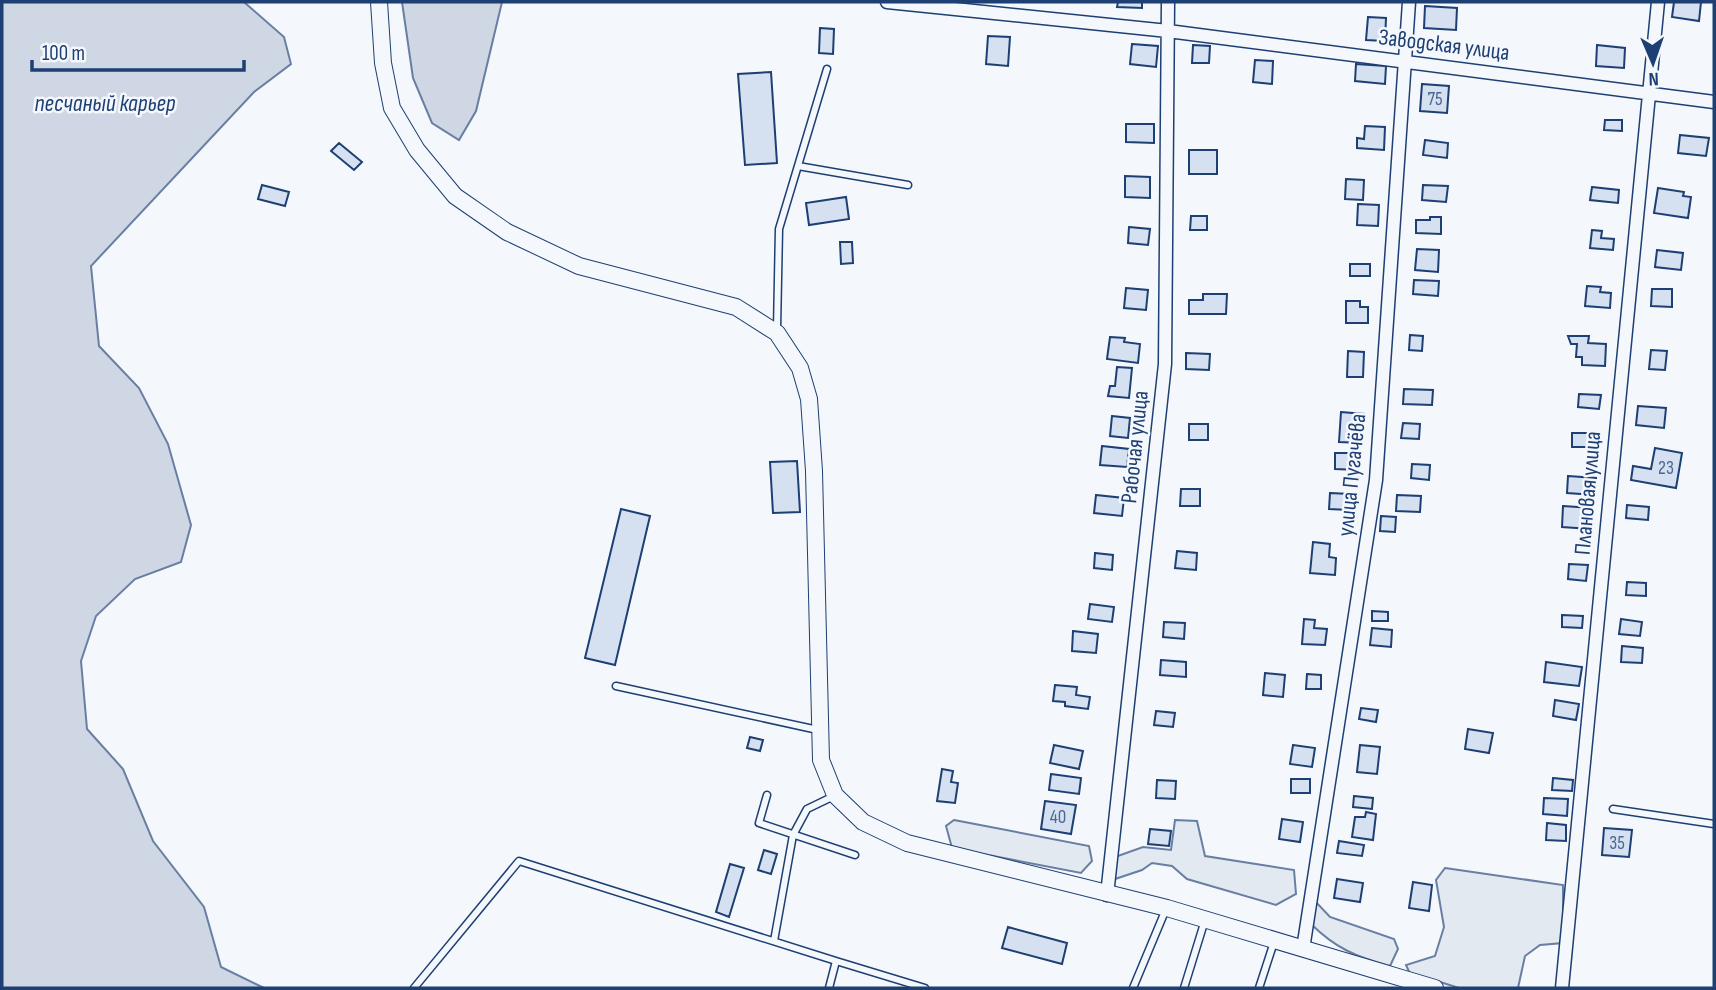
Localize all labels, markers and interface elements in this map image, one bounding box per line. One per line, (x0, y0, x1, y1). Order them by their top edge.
street label: Заводская улица (1377, 23, 1511, 67)
scale bar (32, 28, 243, 72)
north arrow (1618, 28, 1688, 98)
text: 100 m (42, 41, 85, 66)
text: N (1648, 67, 1659, 90)
house number: 75 (1427, 88, 1443, 111)
water label: песчаный карьер (34, 89, 176, 118)
street label: Рабочая улица (1115, 389, 1155, 505)
street label: улица Пугачёва (1332, 412, 1372, 538)
street label: Плановая улица (1569, 430, 1607, 556)
house number: 23 (1658, 457, 1674, 480)
house number: 40 (1050, 806, 1066, 829)
house number: 35 (1609, 832, 1625, 855)

